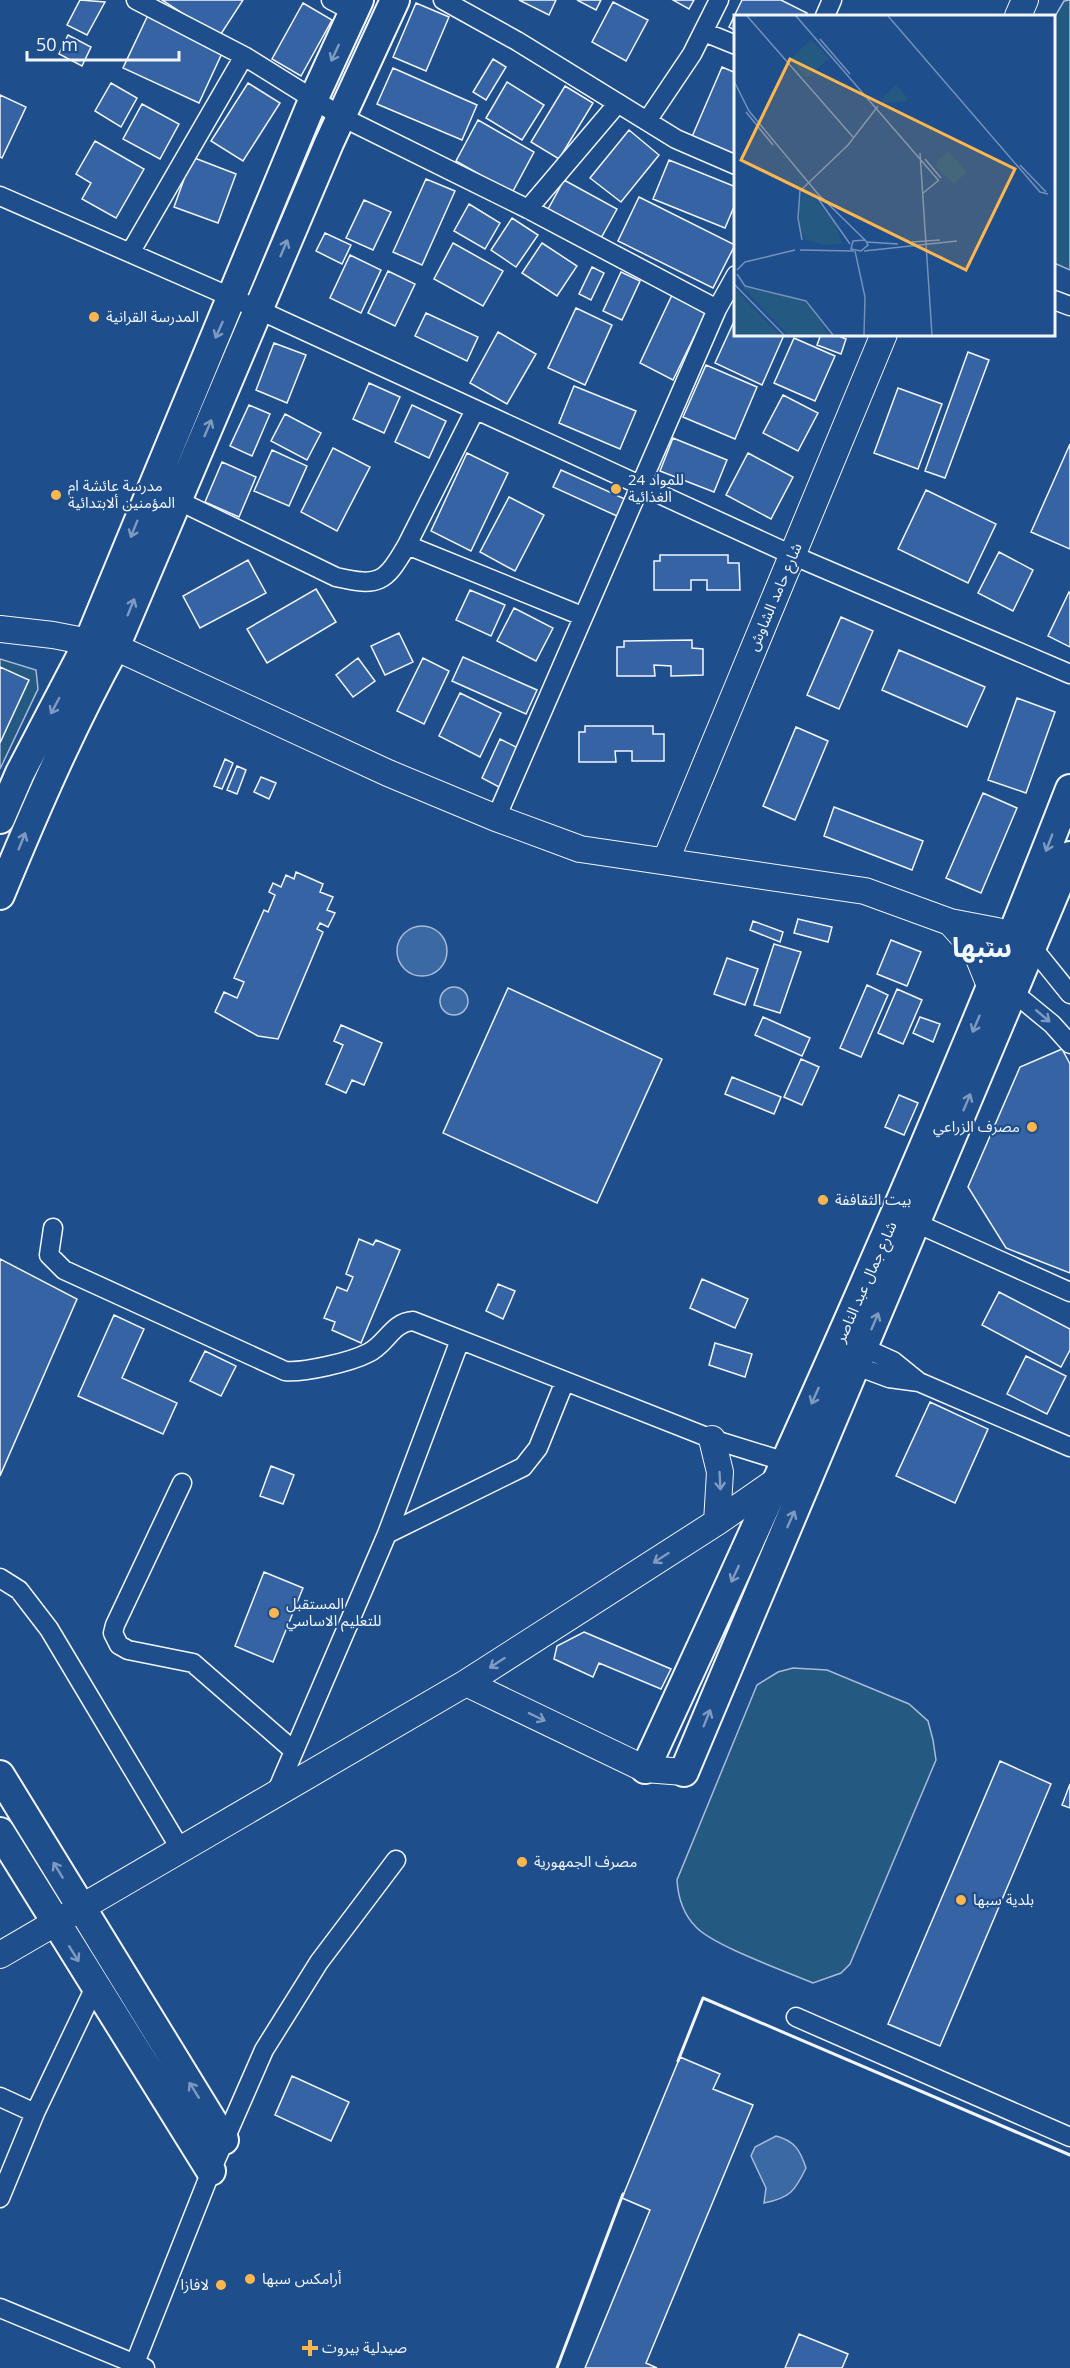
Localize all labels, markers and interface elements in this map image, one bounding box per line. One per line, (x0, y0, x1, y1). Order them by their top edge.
inset map (734, 15, 1055, 336)
scale bar (27, 24, 178, 62)
text: 50 m (36, 32, 78, 56)
one-way arrow (329, 44, 340, 62)
one-way arrow (279, 240, 290, 258)
place label: المدرسة القرانية (106, 306, 199, 326)
marker: المدرسة القرانية (87, 310, 101, 324)
one-way arrow (213, 320, 224, 339)
one-way arrow (203, 419, 214, 438)
place label: 24 للمواد الغذائية (628, 469, 684, 506)
place label: مدرسة عائشة ام المؤمنين ألابتدائية (68, 475, 175, 512)
marker: 24 للمواد الغذائية (609, 482, 623, 496)
marker: مدرسة عائشة ام المؤمنين ألابتدائية (49, 488, 63, 502)
one-way arrow (128, 519, 139, 537)
street label: شارع حامد الشاوش (742, 539, 809, 655)
one-way arrow (127, 598, 138, 617)
one-way arrow (49, 697, 60, 715)
one-way arrow (17, 832, 28, 850)
one-way arrow (1043, 834, 1054, 852)
district label: سبها (952, 928, 1012, 965)
one-way arrow (1035, 1010, 1051, 1023)
one-way arrow (970, 1015, 981, 1033)
one-way arrow (962, 1093, 973, 1112)
place label: مصرف الزراعي (933, 1116, 1020, 1138)
marker: مصرف الزراعي (1025, 1120, 1039, 1134)
place label: بيت الثقاففة (835, 1189, 911, 1209)
marker: بيت الثقاففة (816, 1193, 830, 1207)
street label: شارع جمال عبد الناصر (829, 1218, 904, 1347)
one-way arrow (870, 1312, 881, 1330)
one-way arrow (809, 1387, 820, 1405)
one-way arrow (714, 1470, 725, 1490)
one-way arrow (786, 1511, 797, 1529)
one-way arrow (653, 1552, 670, 1564)
one-way arrow (729, 1564, 741, 1582)
place label: المستقبل للتعليم الاساسي (286, 1593, 382, 1632)
marker: المستقبل للتعليم الاساسي (267, 1606, 281, 1620)
one-way arrow (489, 1657, 506, 1669)
one-way arrow (702, 1709, 713, 1728)
one-way arrow (528, 1712, 546, 1724)
place label: مصرف الجمهورية (534, 1851, 637, 1871)
marker: مصرف الجمهورية (515, 1855, 529, 1869)
one-way arrow (52, 1862, 64, 1879)
place label: بلدية سبها (973, 1889, 1034, 1909)
marker: بلدية سبها (954, 1893, 968, 1907)
one-way arrow (69, 1945, 81, 1962)
one-way arrow (187, 2082, 199, 2099)
place label: أرامكس سبها (262, 2268, 342, 2288)
marker: أرامكس سبها (243, 2272, 257, 2286)
place label: لافازا (180, 2274, 209, 2294)
marker: لافازا (214, 2278, 228, 2292)
place label: صيدلية بيروت (322, 2337, 407, 2357)
marker: صيدلية بيروت (303, 2341, 317, 2355)

